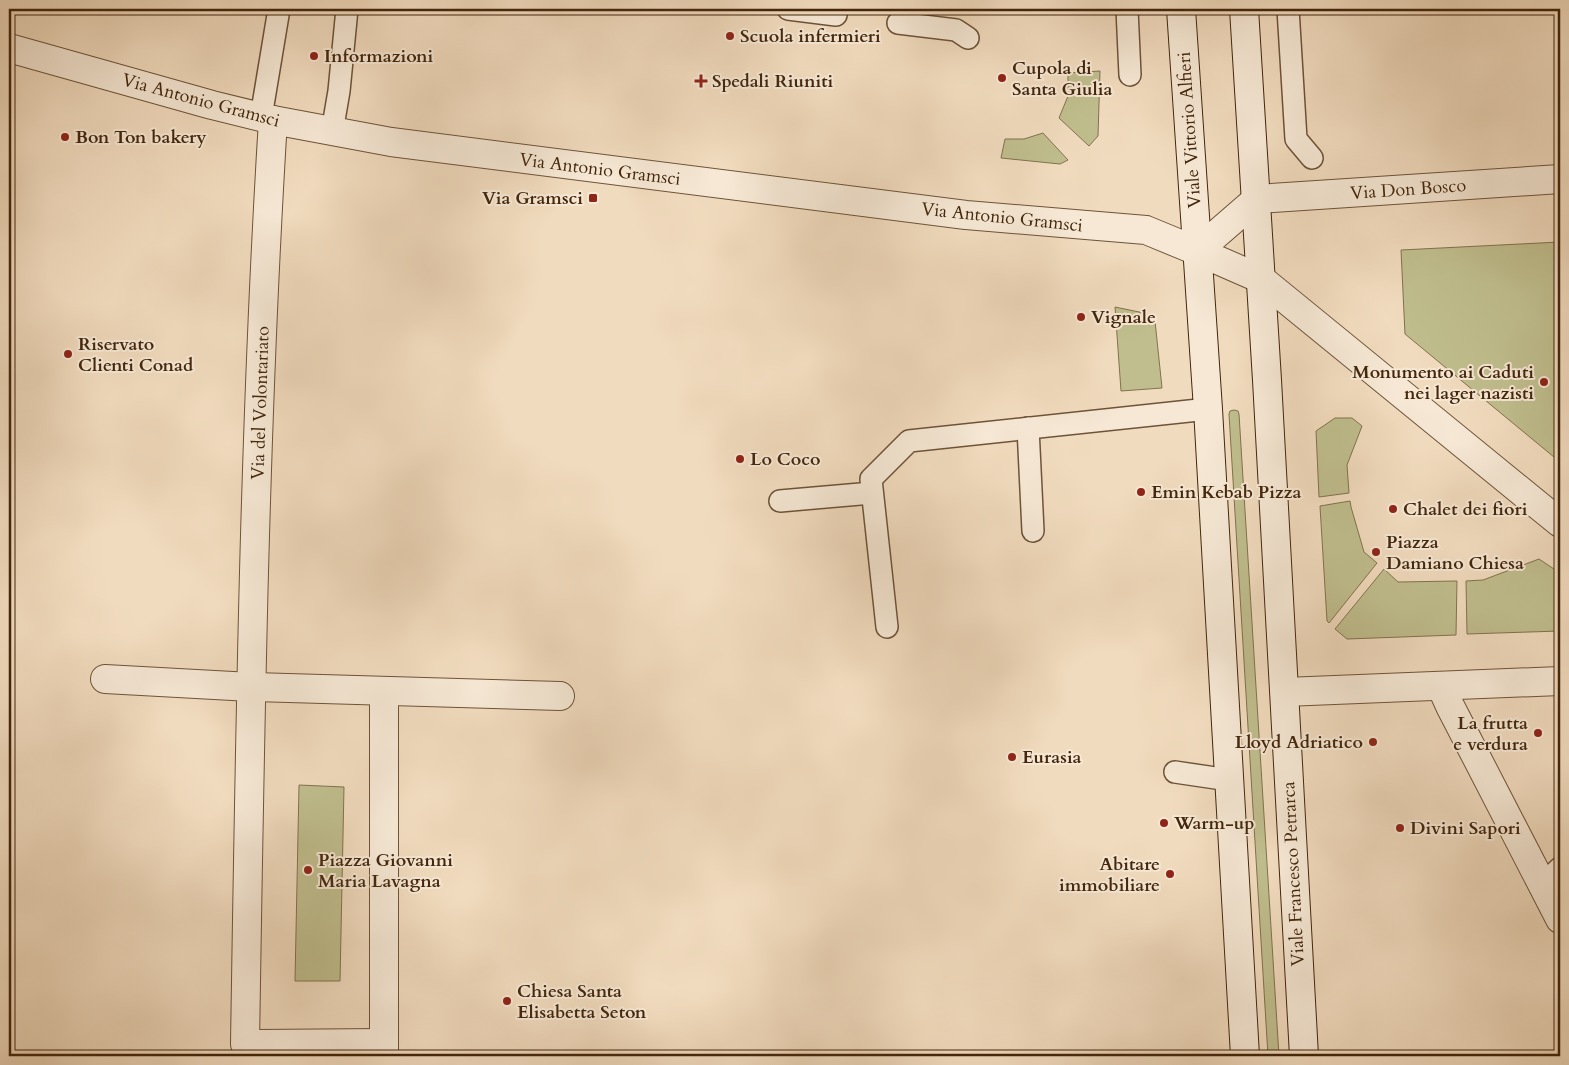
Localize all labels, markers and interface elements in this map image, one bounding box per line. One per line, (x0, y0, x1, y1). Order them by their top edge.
place label: Scuola infermieri (740, 24, 881, 49)
marker: Scuola infermieri (724, 30, 736, 42)
place label: Informazioni (324, 44, 434, 69)
marker: Informazioni (308, 50, 320, 62)
street label: Viale Vittorio Alfieri (1172, 51, 1207, 209)
place label: Cupola di Santa Giulia (1012, 56, 1112, 102)
street label: Via Antonio Gramsci (119, 67, 283, 134)
place label: Spedali Riuniti (712, 69, 834, 94)
marker: Cupola di Santa Giulia (996, 72, 1008, 84)
marker: Spedali Riuniti (694, 74, 708, 88)
place label: Bon Ton bakery (75, 125, 207, 150)
marker: Bon Ton bakery (59, 131, 71, 143)
street label: Via Antonio Gramsci (518, 147, 682, 192)
street label: Via Don Bosco (1349, 173, 1467, 206)
place label: Via Gramsci (482, 186, 583, 211)
marker: Via Gramsci (587, 192, 599, 204)
street label: Via Antonio Gramsci (920, 197, 1084, 238)
place label: Vignale (1091, 305, 1156, 330)
marker: Vignale (1075, 311, 1087, 323)
street label: Via del Volontariato (245, 325, 276, 480)
place label: Riservato Clienti Conad (78, 332, 194, 378)
marker: Riservato Clienti Conad (62, 348, 74, 360)
place label: Monumento ai Caduti nei lager nazisti (1352, 360, 1534, 406)
marker: Monumento ai Caduti nei lager nazisti (1538, 376, 1550, 388)
place label: Lo Coco (750, 447, 820, 472)
marker: Lo Coco (734, 453, 746, 465)
place label: Emin Kebab Pizza (1151, 480, 1302, 505)
marker: Emin Kebab Pizza (1135, 486, 1147, 498)
place label: Chalet dei fiori (1403, 497, 1528, 522)
marker: Chalet dei fiori (1387, 503, 1399, 515)
place label: Piazza Damiano Chiesa (1386, 530, 1524, 576)
marker: Piazza Damiano Chiesa (1370, 546, 1382, 558)
place label: La frutta e verdura (1453, 711, 1528, 757)
marker: La frutta e verdura (1532, 727, 1544, 739)
place label: Lloyd Adriatico (1235, 730, 1363, 755)
marker: Lloyd Adriatico (1367, 736, 1379, 748)
place label: Eurasia (1022, 745, 1082, 770)
marker: Eurasia (1006, 751, 1018, 763)
street label: Viale Francesco Petrarca (1276, 781, 1311, 967)
place label: Warm-up (1173, 811, 1254, 836)
place label: Divini Sapori (1410, 816, 1521, 841)
marker: Warm-up (1158, 817, 1170, 829)
marker: Divini Sapori (1394, 822, 1406, 834)
place label: Piazza Giovanni Maria Lavagna (318, 848, 453, 894)
place label: Abitare immobiliare (1059, 852, 1160, 898)
marker: Piazza Giovanni Maria Lavagna (302, 864, 314, 876)
marker: Abitare immobiliare (1164, 868, 1176, 880)
place label: Chiesa Santa Elisabetta Seton (517, 979, 647, 1025)
marker: Chiesa Santa Elisabetta Seton (501, 995, 513, 1007)

